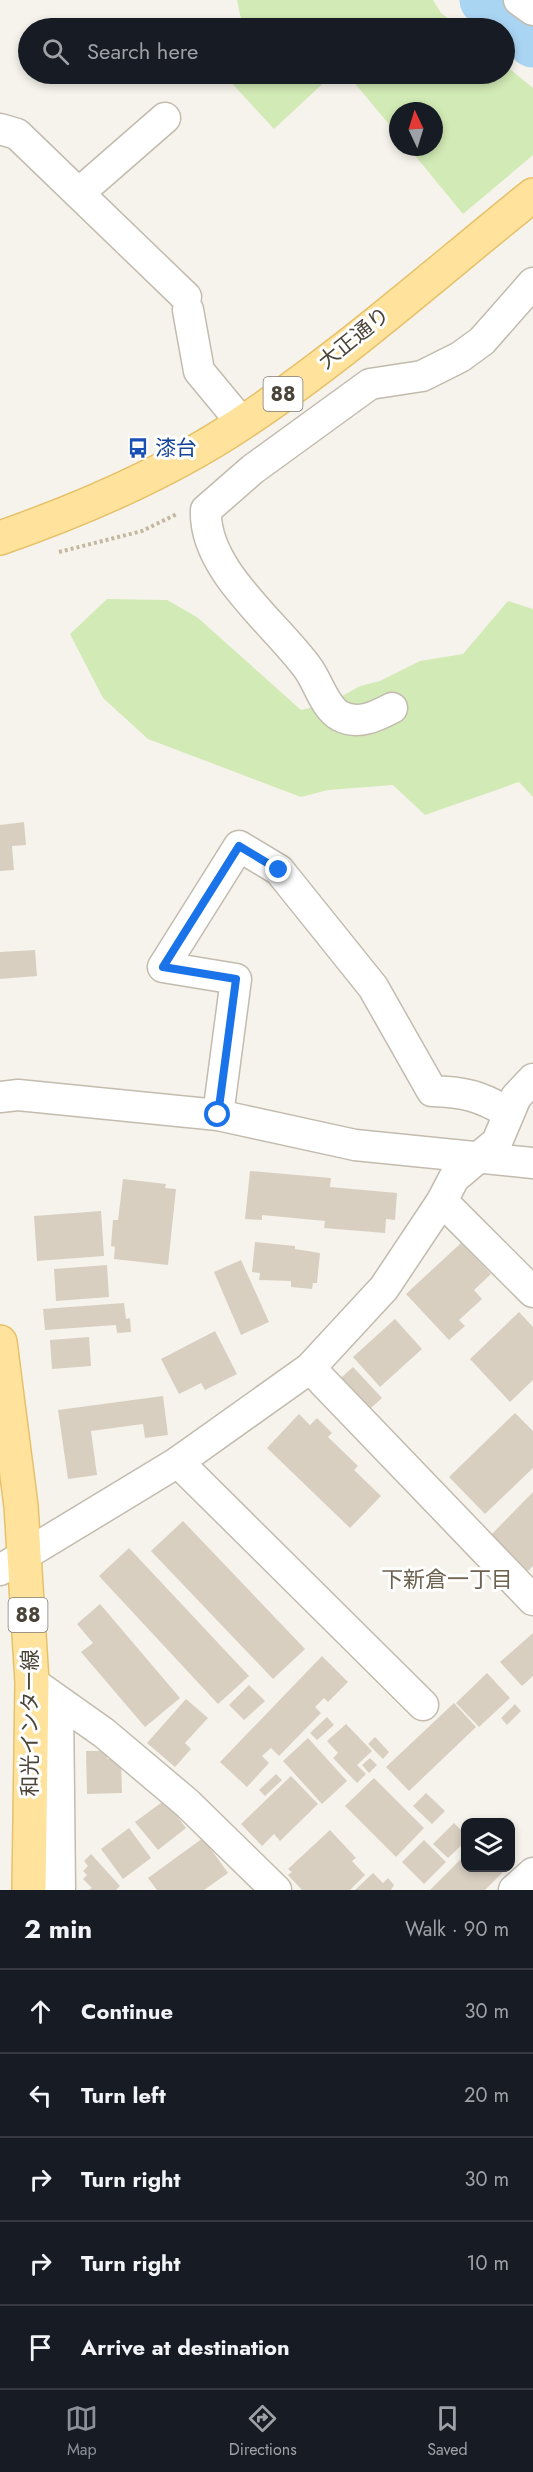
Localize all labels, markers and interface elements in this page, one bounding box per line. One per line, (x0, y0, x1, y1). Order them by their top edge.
search box (18, 18, 515, 84)
icon: search (39, 35, 72, 68)
text: Search here (87, 35, 198, 67)
north arrow (389, 102, 443, 156)
street label: 大正通り (312, 300, 396, 376)
road number: 88 (264, 377, 302, 411)
place label: 漆台 (155, 433, 197, 463)
bus stop icon: 漆台 (126, 436, 150, 460)
route end (265, 856, 291, 882)
route start (204, 1101, 230, 1127)
district label: 下新倉一丁目 (381, 1563, 513, 1595)
road number: 88 (9, 1598, 48, 1632)
street label: 和光インター線 (15, 1650, 45, 1797)
map controls (461, 1818, 515, 1872)
button: layers (461, 1818, 515, 1872)
text: 2 min (24, 1910, 92, 1948)
text: Walk · 90 m (405, 1915, 509, 1944)
icon: ahead (24, 1995, 57, 2028)
text: Continue (81, 1995, 173, 2027)
text: 30 m (464, 1997, 509, 2026)
icon: left (24, 2079, 57, 2112)
text: Turn left (81, 2079, 166, 2111)
text: 20 m (464, 2081, 509, 2110)
icon: right (24, 2163, 57, 2196)
text: Turn right (81, 2163, 181, 2195)
text: 30 m (464, 2165, 509, 2194)
icon: right (24, 2247, 57, 2280)
text: Turn right (81, 2247, 181, 2279)
text: 10 m (466, 2249, 509, 2278)
icon: arrive (24, 2331, 57, 2364)
text: Arrive at destination (81, 2331, 290, 2363)
tab: Map (65, 2402, 98, 2461)
tab: Directions (229, 2402, 297, 2461)
tab: Saved (427, 2402, 468, 2461)

